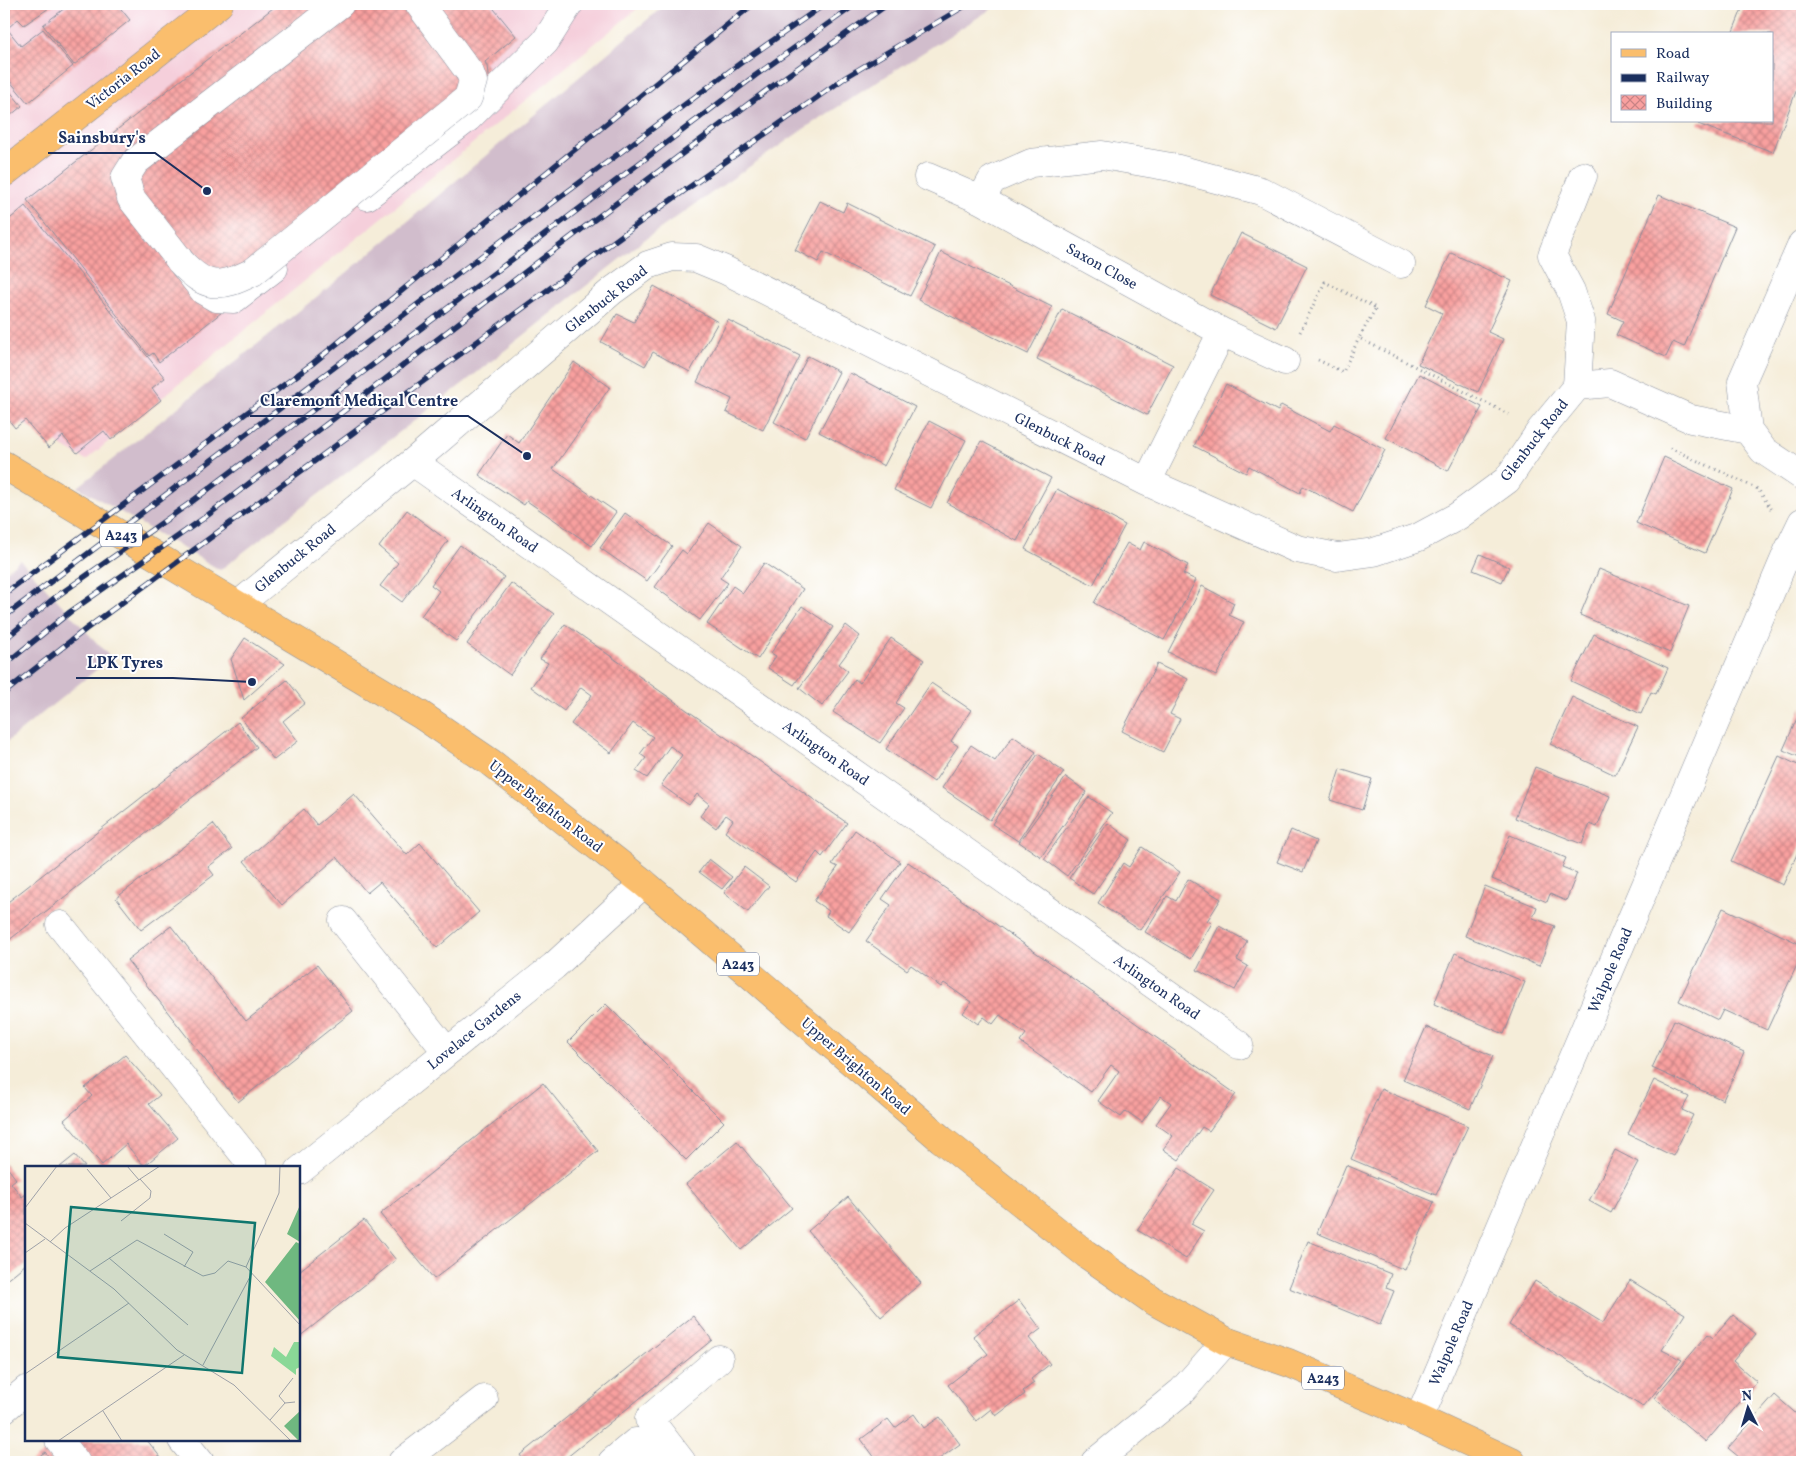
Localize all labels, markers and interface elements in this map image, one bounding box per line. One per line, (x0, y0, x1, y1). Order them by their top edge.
legend (1611, 32, 1774, 122)
text: Road (1656, 44, 1690, 65)
street label: Victoria Road (82, 45, 165, 116)
text: Railway (1656, 68, 1709, 89)
text: Building (1656, 94, 1713, 115)
callout: Sainsbury's (48, 122, 155, 153)
text: Sainsbury's (58, 128, 146, 150)
street label: Saxon Close (1062, 239, 1141, 296)
street label: Glenbuck Road (561, 261, 653, 339)
callout: Claremont Medical Centre (250, 385, 468, 416)
text: Claremont Medical Centre (260, 391, 458, 413)
street label: Glenbuck Road (1496, 395, 1574, 487)
street label: Glenbuck Road (1010, 408, 1108, 472)
street label: Arlington Road (447, 484, 542, 559)
street label: Glenbuck Road (251, 520, 341, 599)
road number: A243 (100, 524, 142, 546)
callout: LPK Tyres (76, 647, 173, 678)
text: LPK Tyres (87, 653, 163, 675)
street label: Arlington Road (778, 717, 873, 792)
street label: Upper Brighton Road (484, 756, 606, 858)
street label: Walpole Road (1584, 925, 1639, 1016)
street label: Arlington Road (1109, 951, 1204, 1026)
road number: A243 (717, 952, 759, 976)
street label: Lovelace Gardens (423, 987, 526, 1076)
street label: Upper Brighton Road (796, 1013, 915, 1121)
inset map (25, 1166, 300, 1441)
street label: Walpole Road (1425, 1298, 1480, 1389)
road number: A243 (1302, 1366, 1344, 1390)
north arrow (1724, 1384, 1774, 1434)
text: N (1741, 1387, 1753, 1406)

